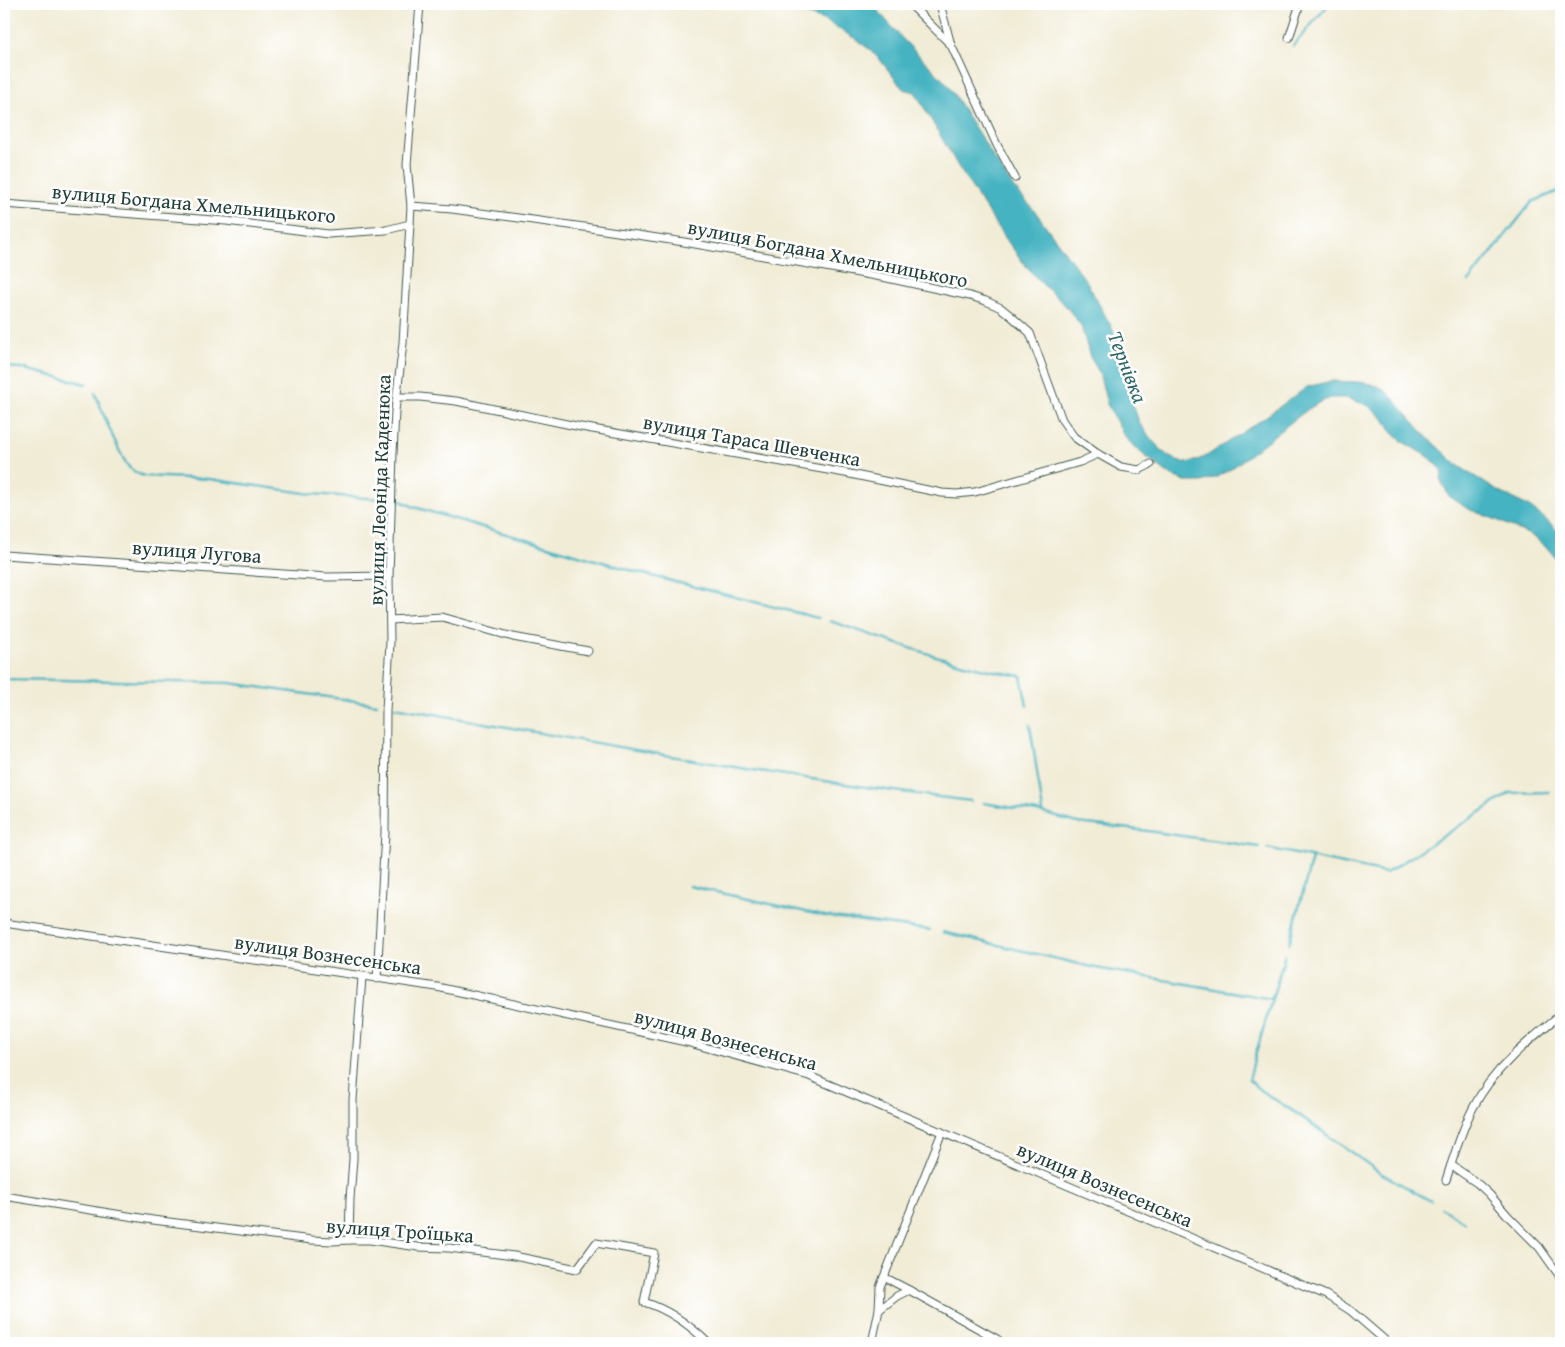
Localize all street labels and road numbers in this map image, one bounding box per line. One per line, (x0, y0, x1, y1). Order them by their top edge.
street label: вулиця Богдана Хмельницького (51, 176, 337, 230)
street label: вулиця Богдана Хмельницького (685, 212, 971, 294)
street label: вулиця Леоніда Каденюка (360, 374, 398, 606)
street label: вулиця Тараса Шевченка (641, 407, 863, 473)
street label: вулиця Лугова (131, 532, 263, 570)
street label: вулиця Вознесенська (233, 927, 424, 982)
street label: вулиця Вознесенська (631, 1001, 821, 1077)
street label: вулиця Вознесенська (1013, 1134, 1198, 1234)
street label: вулиця Троїцька (325, 1210, 475, 1250)

